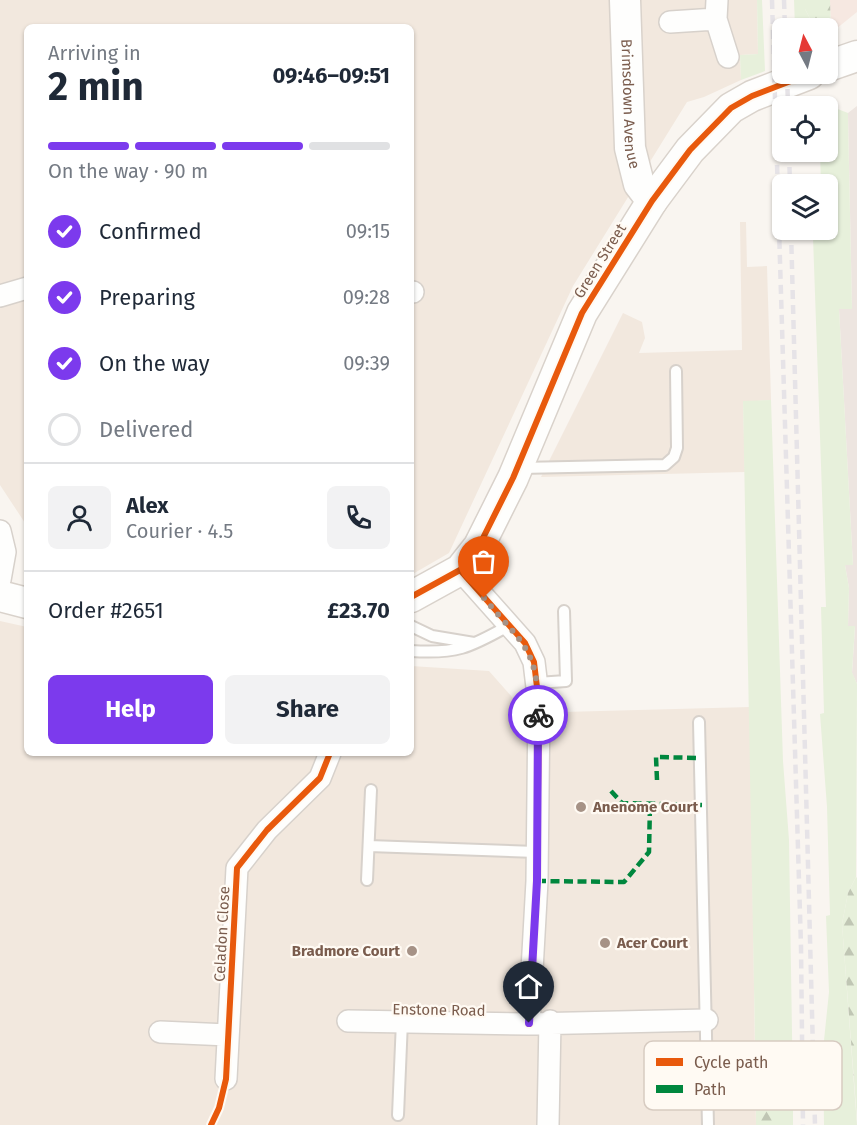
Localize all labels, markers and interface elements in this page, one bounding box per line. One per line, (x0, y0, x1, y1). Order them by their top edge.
north arrow (772, 18, 838, 84)
map controls (772, 18, 838, 240)
street label: Brimsdown Avenue (617, 39, 644, 171)
text: Arriving in (48, 41, 141, 65)
text: 09:46–09:51 (272, 62, 390, 89)
text: 2 min (48, 64, 144, 110)
button: locate (772, 96, 838, 162)
text: On the way · 90 m (48, 159, 208, 183)
button: layers (772, 174, 838, 240)
icon: check (48, 215, 81, 248)
text: Confirmed (99, 218, 202, 245)
text: 09:15 (346, 219, 390, 243)
street label: Green Street (570, 220, 630, 302)
icon: check (48, 281, 81, 314)
text: Preparing (99, 284, 195, 311)
text: 09:28 (343, 285, 390, 309)
icon: check (48, 347, 81, 380)
text: On the way (99, 350, 210, 377)
text: 09:39 (343, 351, 390, 375)
text: Delivered (99, 416, 194, 443)
button: person (48, 486, 111, 549)
button: phone (327, 486, 390, 549)
text: Alex (126, 492, 169, 519)
text: Courier · 4.5 (126, 519, 233, 543)
pin (458, 536, 509, 598)
icon: bag (467, 545, 500, 578)
text: Order #2651 (48, 597, 164, 624)
text: £23.70 (327, 597, 390, 624)
button: Help (48, 675, 213, 744)
button: Share (225, 675, 390, 744)
courier (508, 685, 568, 745)
icon: bike (522, 699, 555, 732)
place label: Anenome Court (592, 798, 698, 816)
marker: Anenome Court (574, 800, 588, 814)
street label: Celadon Close (211, 886, 233, 982)
place label: Acer Court (616, 934, 688, 952)
marker: Acer Court (598, 936, 612, 950)
place label: Bradmore Court (292, 942, 400, 960)
marker: Bradmore Court (405, 944, 419, 958)
pin (503, 961, 554, 1023)
icon: home (512, 970, 545, 1003)
street label: Enstone Road (392, 1000, 486, 1020)
legend (644, 1041, 842, 1110)
text: Cycle path (694, 1053, 768, 1072)
text: Path (694, 1080, 726, 1099)

